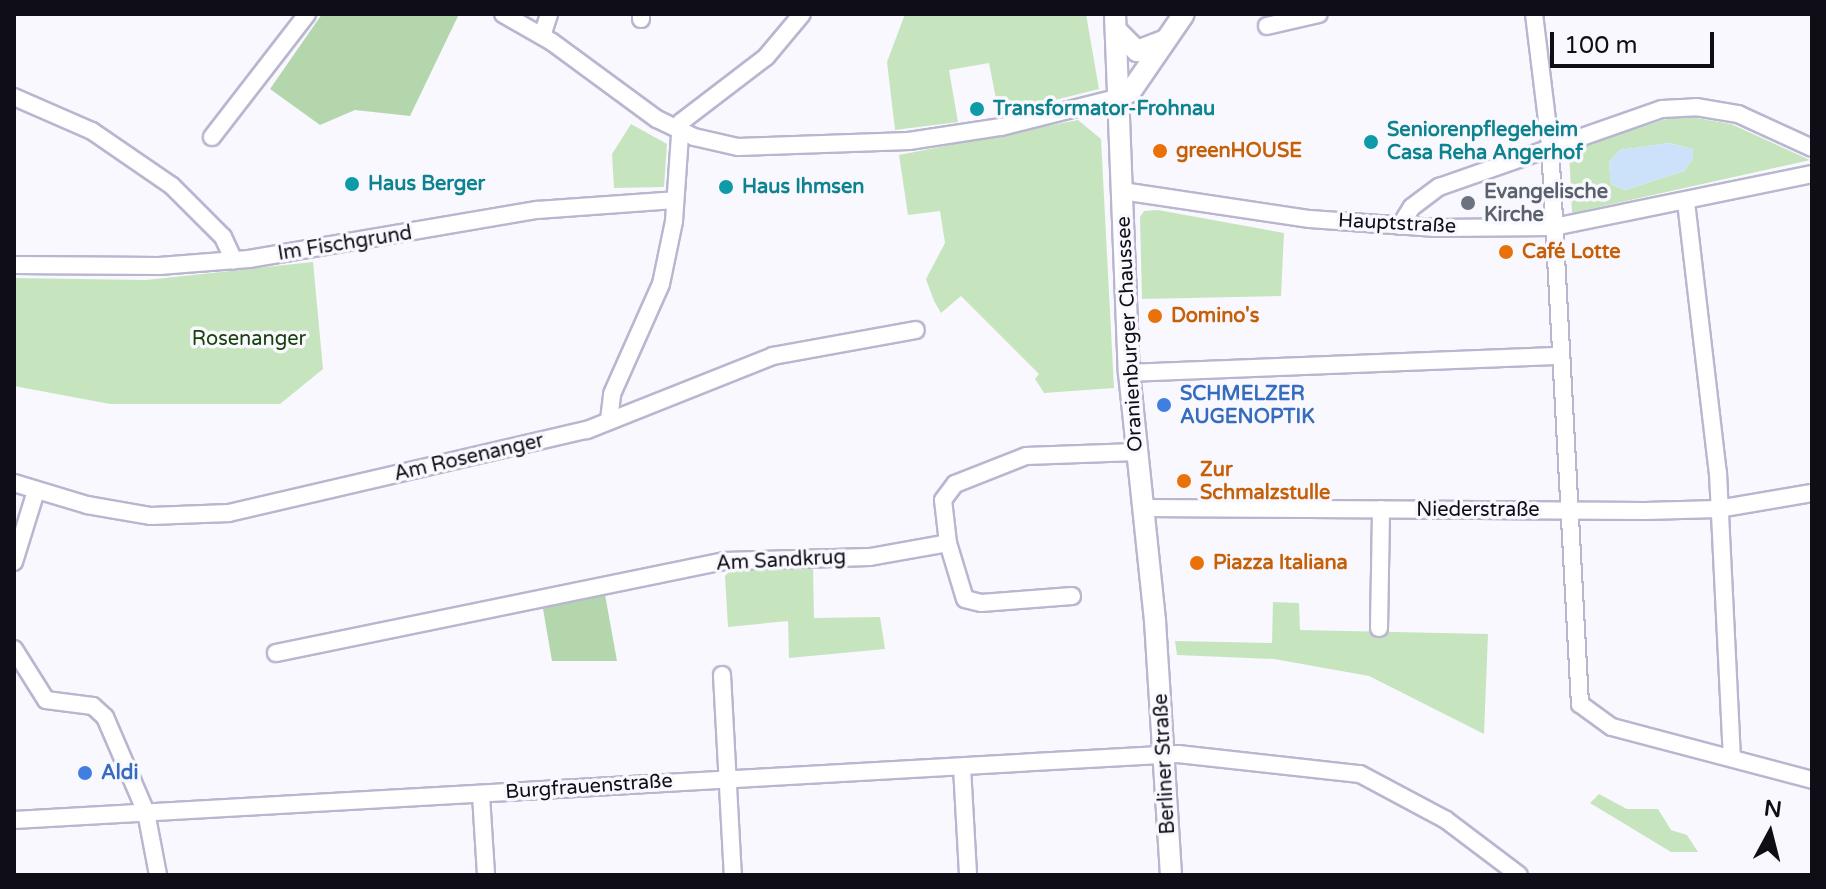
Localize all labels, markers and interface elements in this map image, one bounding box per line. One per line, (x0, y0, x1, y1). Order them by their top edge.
scale bar (1554, 16, 1718, 66)
text: 100 m (1564, 31, 1638, 60)
place label: Transformator-Frohnau (993, 97, 1215, 121)
marker: Transformator-Frohnau (968, 100, 986, 118)
place label: Seniorenpflegeheim Casa Reha Angerhof (1387, 118, 1583, 165)
marker: Seniorenpflegeheim Casa Reha Angerhof (1362, 133, 1380, 151)
place label: greenHOUSE (1176, 139, 1302, 163)
marker: greenHOUSE (1151, 142, 1169, 160)
place label: Haus Berger (368, 172, 485, 196)
marker: Haus Berger (343, 175, 361, 193)
place label: Haus Ihmsen (742, 175, 864, 199)
marker: Haus Ihmsen (717, 178, 735, 196)
place label: Evangelische Kirche (1484, 180, 1608, 227)
marker: Evangelische Kirche (1459, 194, 1477, 212)
street label: Hauptstraße (1337, 209, 1457, 239)
street label: Oranienburger Chaussee (1112, 216, 1148, 452)
street label: Im Fischgrund (276, 222, 414, 266)
place label: Café Lotte (1522, 240, 1621, 264)
marker: Café Lotte (1497, 243, 1515, 261)
place label: Domino's (1171, 304, 1259, 328)
marker: Domino's (1146, 307, 1164, 325)
park label: Rosenanger (192, 327, 306, 351)
place label: SCHMELZER AUGENOPTIK (1180, 382, 1315, 429)
marker: SCHMELZER AUGENOPTIK (1155, 396, 1173, 414)
street label: Am Rosenanger (392, 429, 546, 487)
place label: Zur Schmalzstulle (1200, 458, 1330, 505)
marker: Zur Schmalzstulle (1175, 472, 1193, 490)
street label: Niederstraße (1416, 498, 1540, 522)
street label: Am Sandkrug (715, 546, 847, 576)
place label: Piazza Italiana (1213, 551, 1348, 575)
marker: Piazza Italiana (1188, 554, 1206, 572)
street label: Berliner Straße (1149, 693, 1181, 835)
place label: Aldi (101, 761, 138, 785)
marker: Aldi (76, 764, 94, 782)
street label: Burgfrauenstraße (505, 769, 673, 805)
north arrow (1730, 793, 1810, 873)
text: N (1763, 795, 1783, 823)

